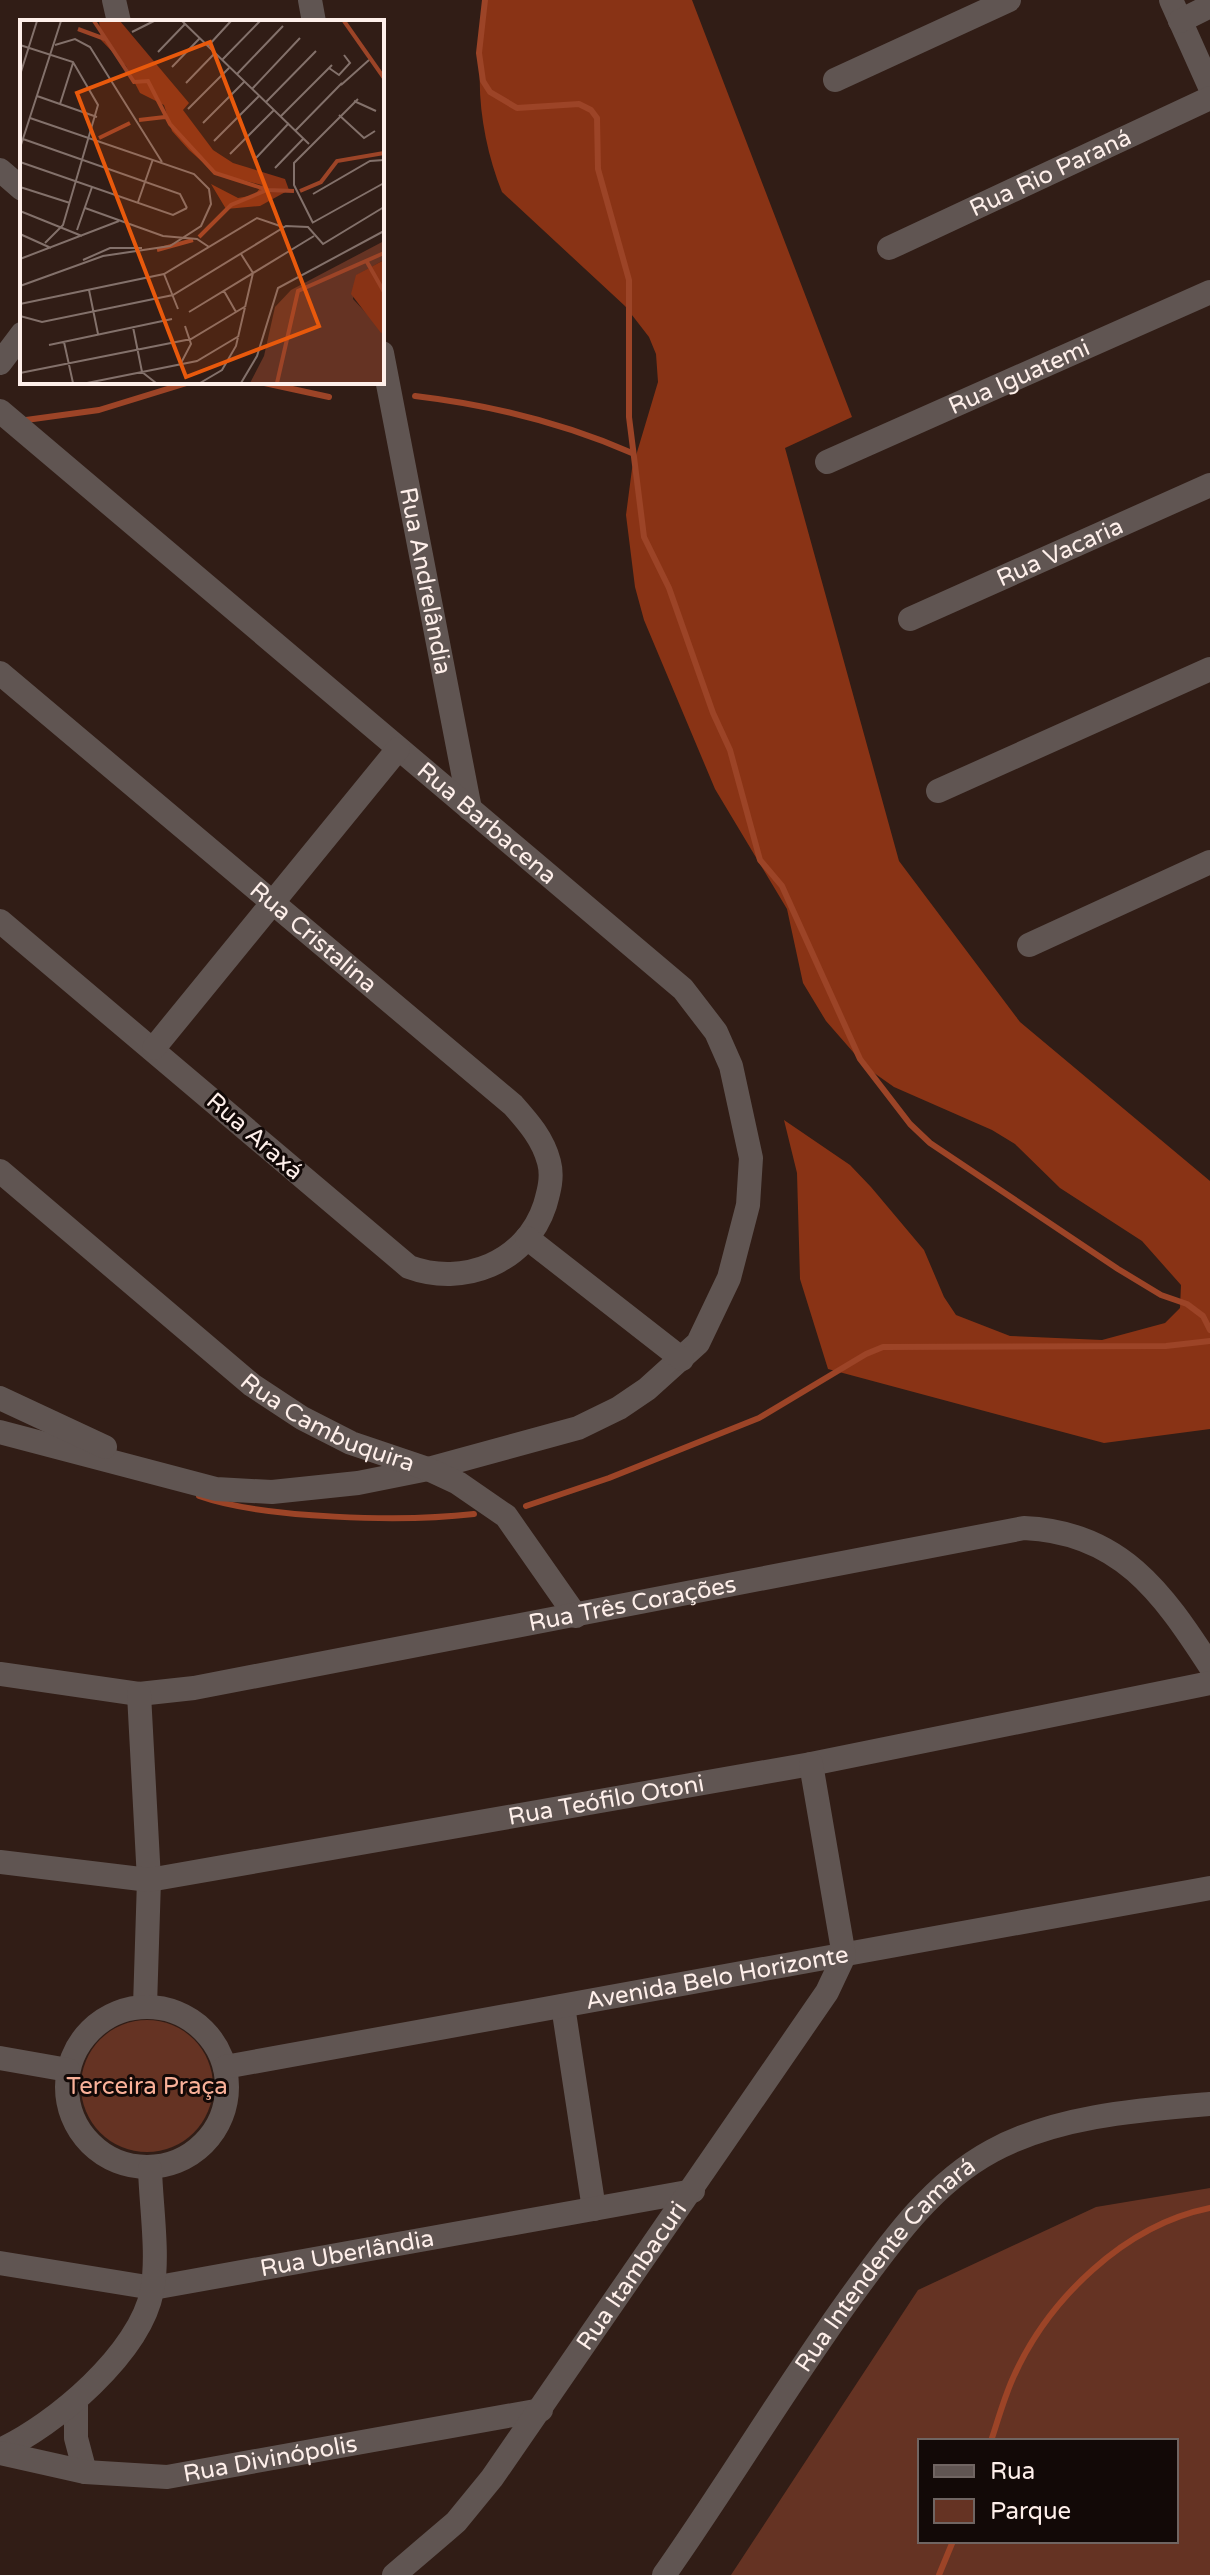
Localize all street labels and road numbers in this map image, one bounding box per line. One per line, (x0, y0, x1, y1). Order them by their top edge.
street label: Rua Rio Paraná (965, 123, 1136, 223)
street label: Rua Iguatemi (944, 333, 1094, 421)
street label: Rua Andrelândia (393, 485, 458, 677)
street label: Rua Vacaria (992, 512, 1128, 593)
street label: Rua Barbacena (411, 756, 562, 891)
street label: Rua Cristalina (244, 876, 383, 999)
street label: Rua Araxá (201, 1087, 309, 1186)
street label: Rua Cambuquira (234, 1367, 418, 1478)
street label: Rua Três Corações (526, 1570, 739, 1638)
street label: Rua Teófilo Otoni (506, 1769, 706, 1832)
street label: Avenida Belo Horizonte (583, 1940, 851, 2016)
street label: Rua Intendente Camará (789, 2151, 981, 2378)
street label: Rua Itambacuri (570, 2196, 693, 2356)
street label: Rua Uberlândia (258, 2224, 436, 2284)
street label: Rua Divinópolis (181, 2429, 360, 2489)

